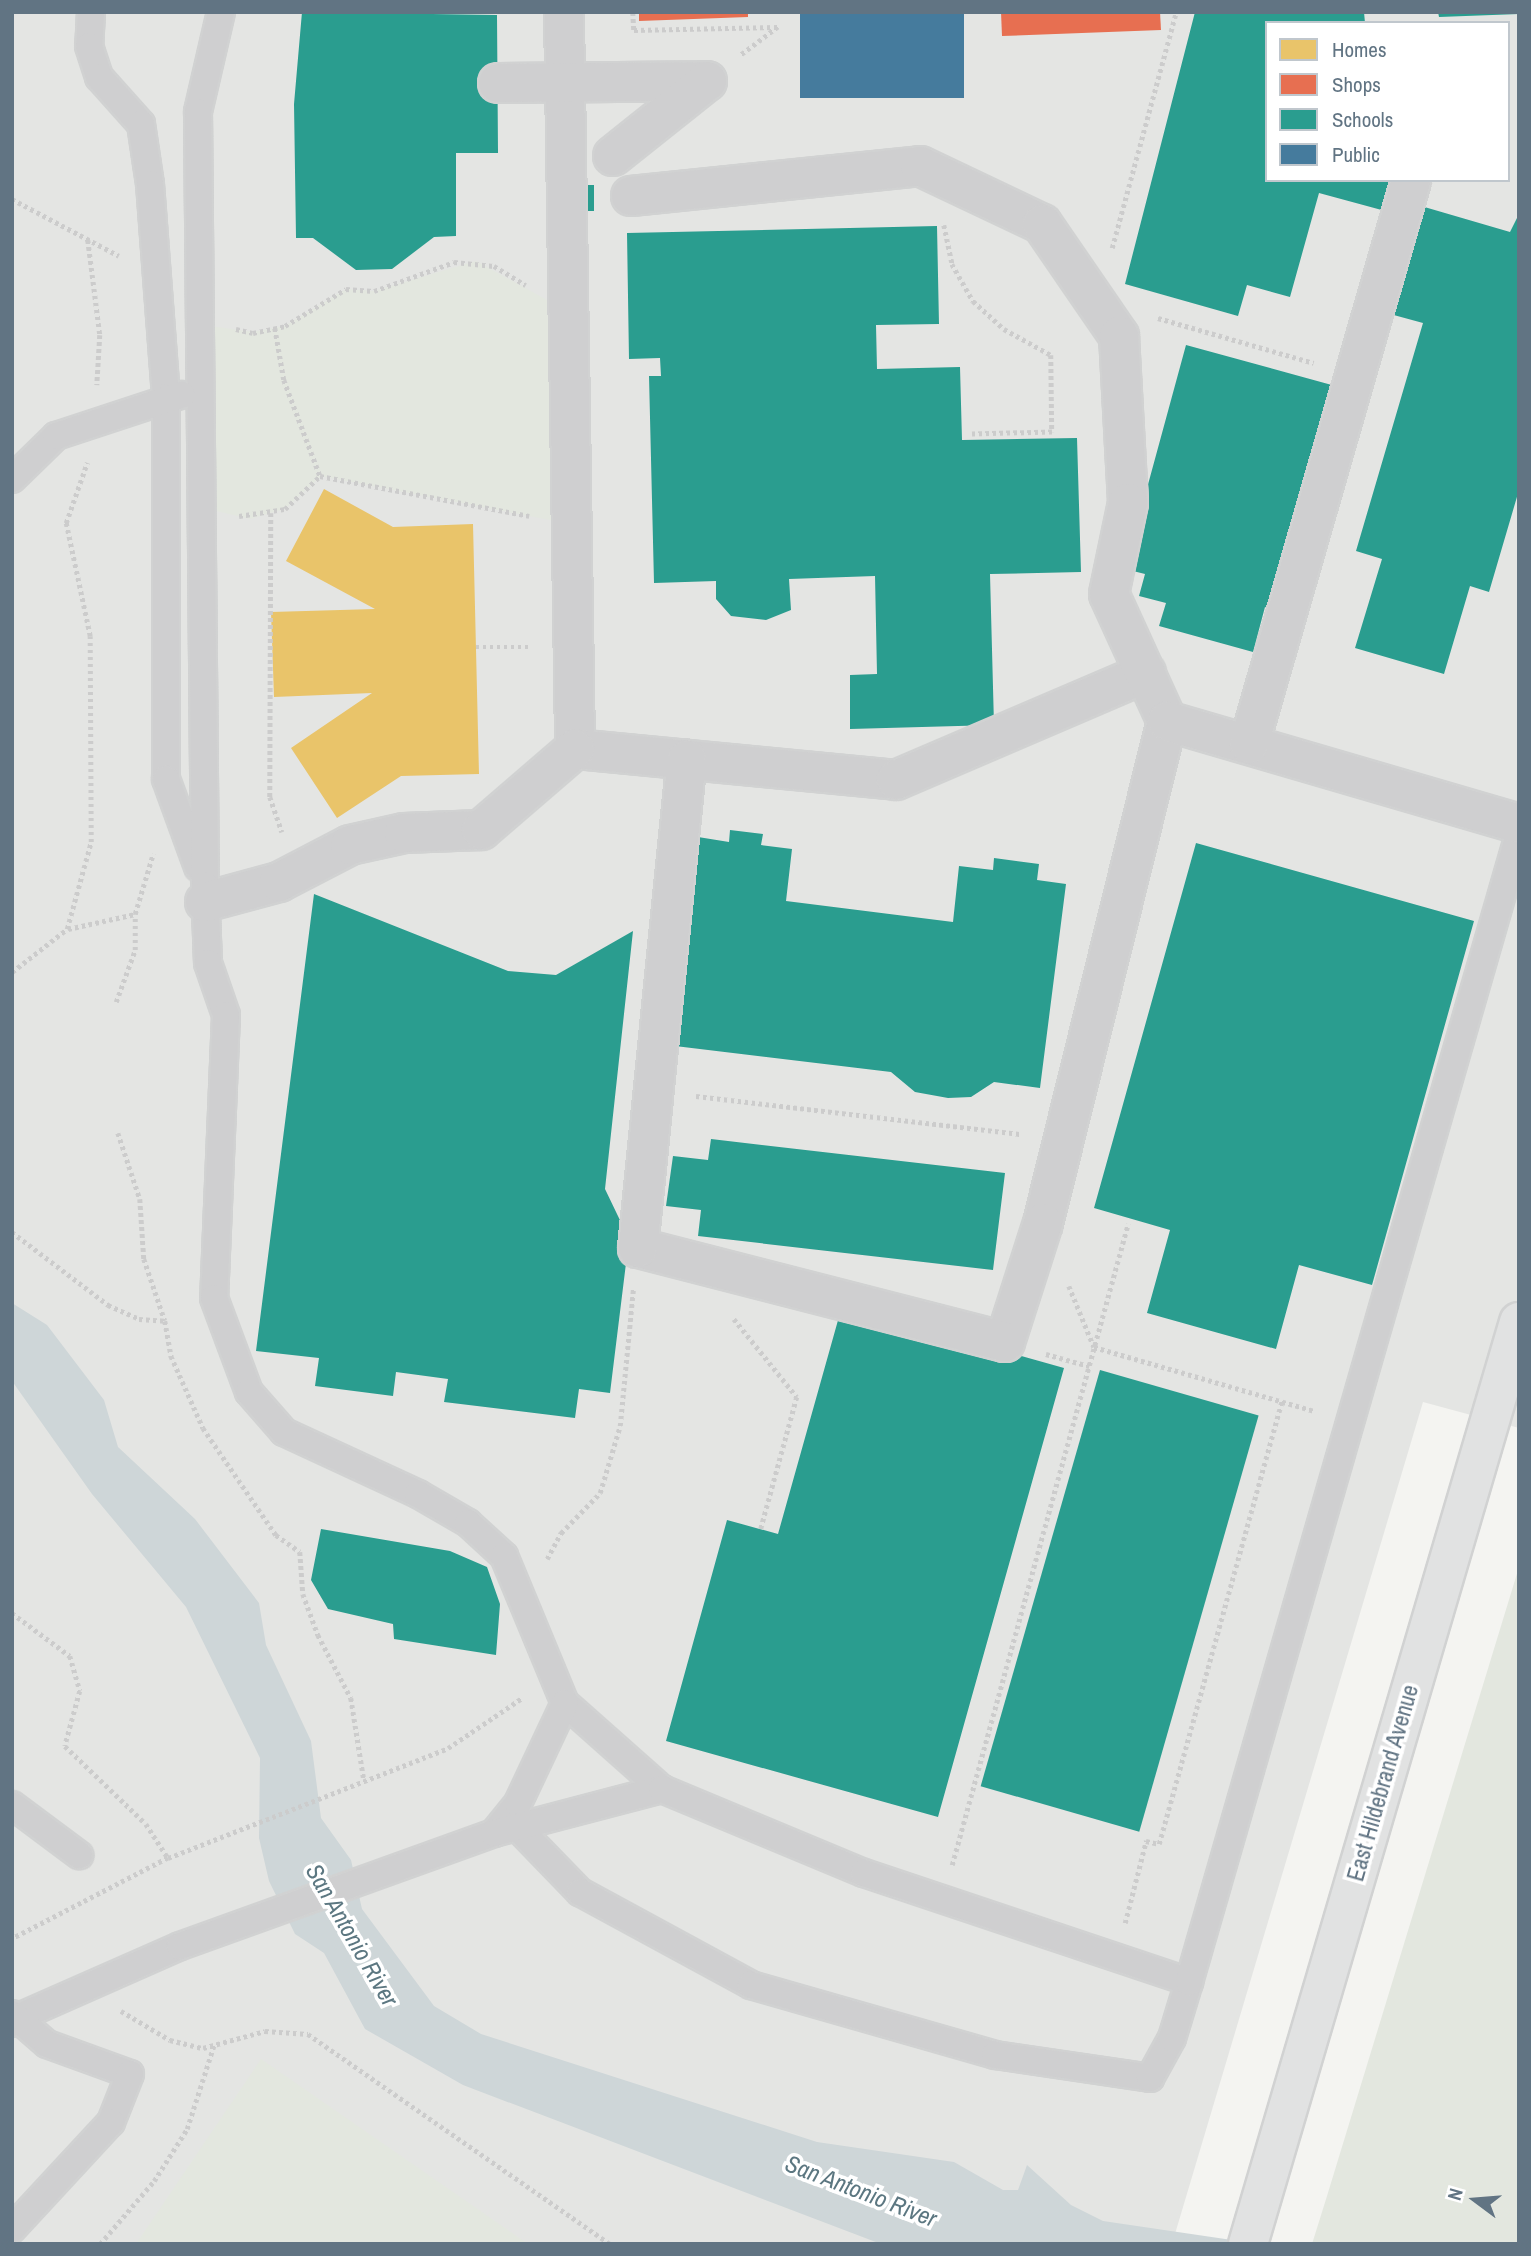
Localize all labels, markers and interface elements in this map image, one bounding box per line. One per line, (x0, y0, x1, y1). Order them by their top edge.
legend (1265, 21, 1510, 182)
text: Homes (1332, 35, 1387, 64)
text: Shops (1332, 70, 1381, 99)
text: Schools (1332, 105, 1393, 134)
text: Public (1332, 140, 1380, 169)
street label: East Hildebrand Avenue (1342, 1681, 1424, 1885)
water label: San Antonio River (299, 1858, 405, 2012)
water label: San Antonio River (781, 2149, 941, 2233)
north arrow (1440, 2165, 1510, 2235)
text: N (1441, 2185, 1469, 2203)

